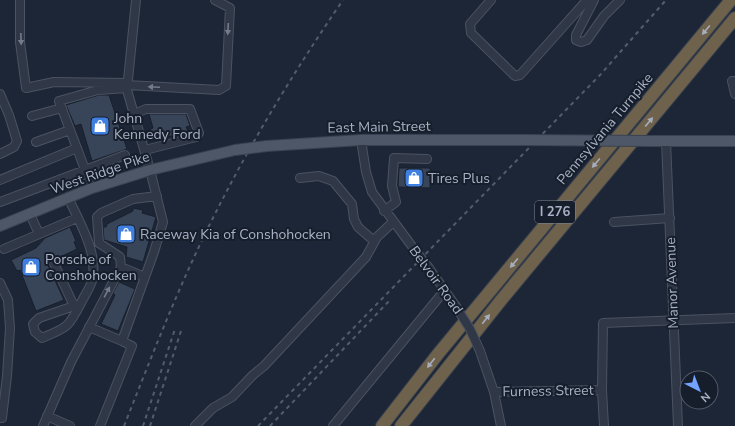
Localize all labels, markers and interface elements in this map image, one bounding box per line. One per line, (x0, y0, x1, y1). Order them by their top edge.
one-way arrow (225, 23, 231, 36)
one-way arrow (702, 25, 710, 35)
one-way arrow (17, 33, 24, 45)
street label: Pennsylvania Turnpike (553, 69, 657, 189)
one-way arrow (148, 83, 160, 90)
place label: John Kennedy Ford (113, 109, 201, 144)
shop icon: John Kennedy Ford (89, 115, 111, 137)
one-way arrow (645, 116, 654, 127)
street label: East Main Street (327, 117, 431, 137)
street label: West Ridge Pike (48, 147, 152, 199)
one-way arrow (592, 157, 601, 168)
shop icon: Tires Plus (403, 167, 425, 189)
place label: Tires Plus (428, 169, 490, 188)
road number: I 276 (535, 201, 575, 223)
shop icon: Raceway Kia of Conshohocken (115, 223, 137, 245)
place label: Raceway Kia of Conshohocken (140, 225, 331, 244)
street label: Manor Avenue (661, 237, 683, 329)
street label: Belvoir Road (405, 242, 467, 318)
place label: Porsche of Conshohocken (45, 250, 137, 285)
shop icon: Porsche of Conshohocken (20, 256, 42, 278)
one-way arrow (509, 257, 518, 268)
one-way arrow (104, 287, 111, 298)
one-way arrow (481, 313, 490, 324)
one-way arrow (427, 358, 435, 369)
north arrow (679, 370, 719, 410)
street label: Furness Street (502, 381, 594, 401)
text: N (697, 389, 713, 405)

